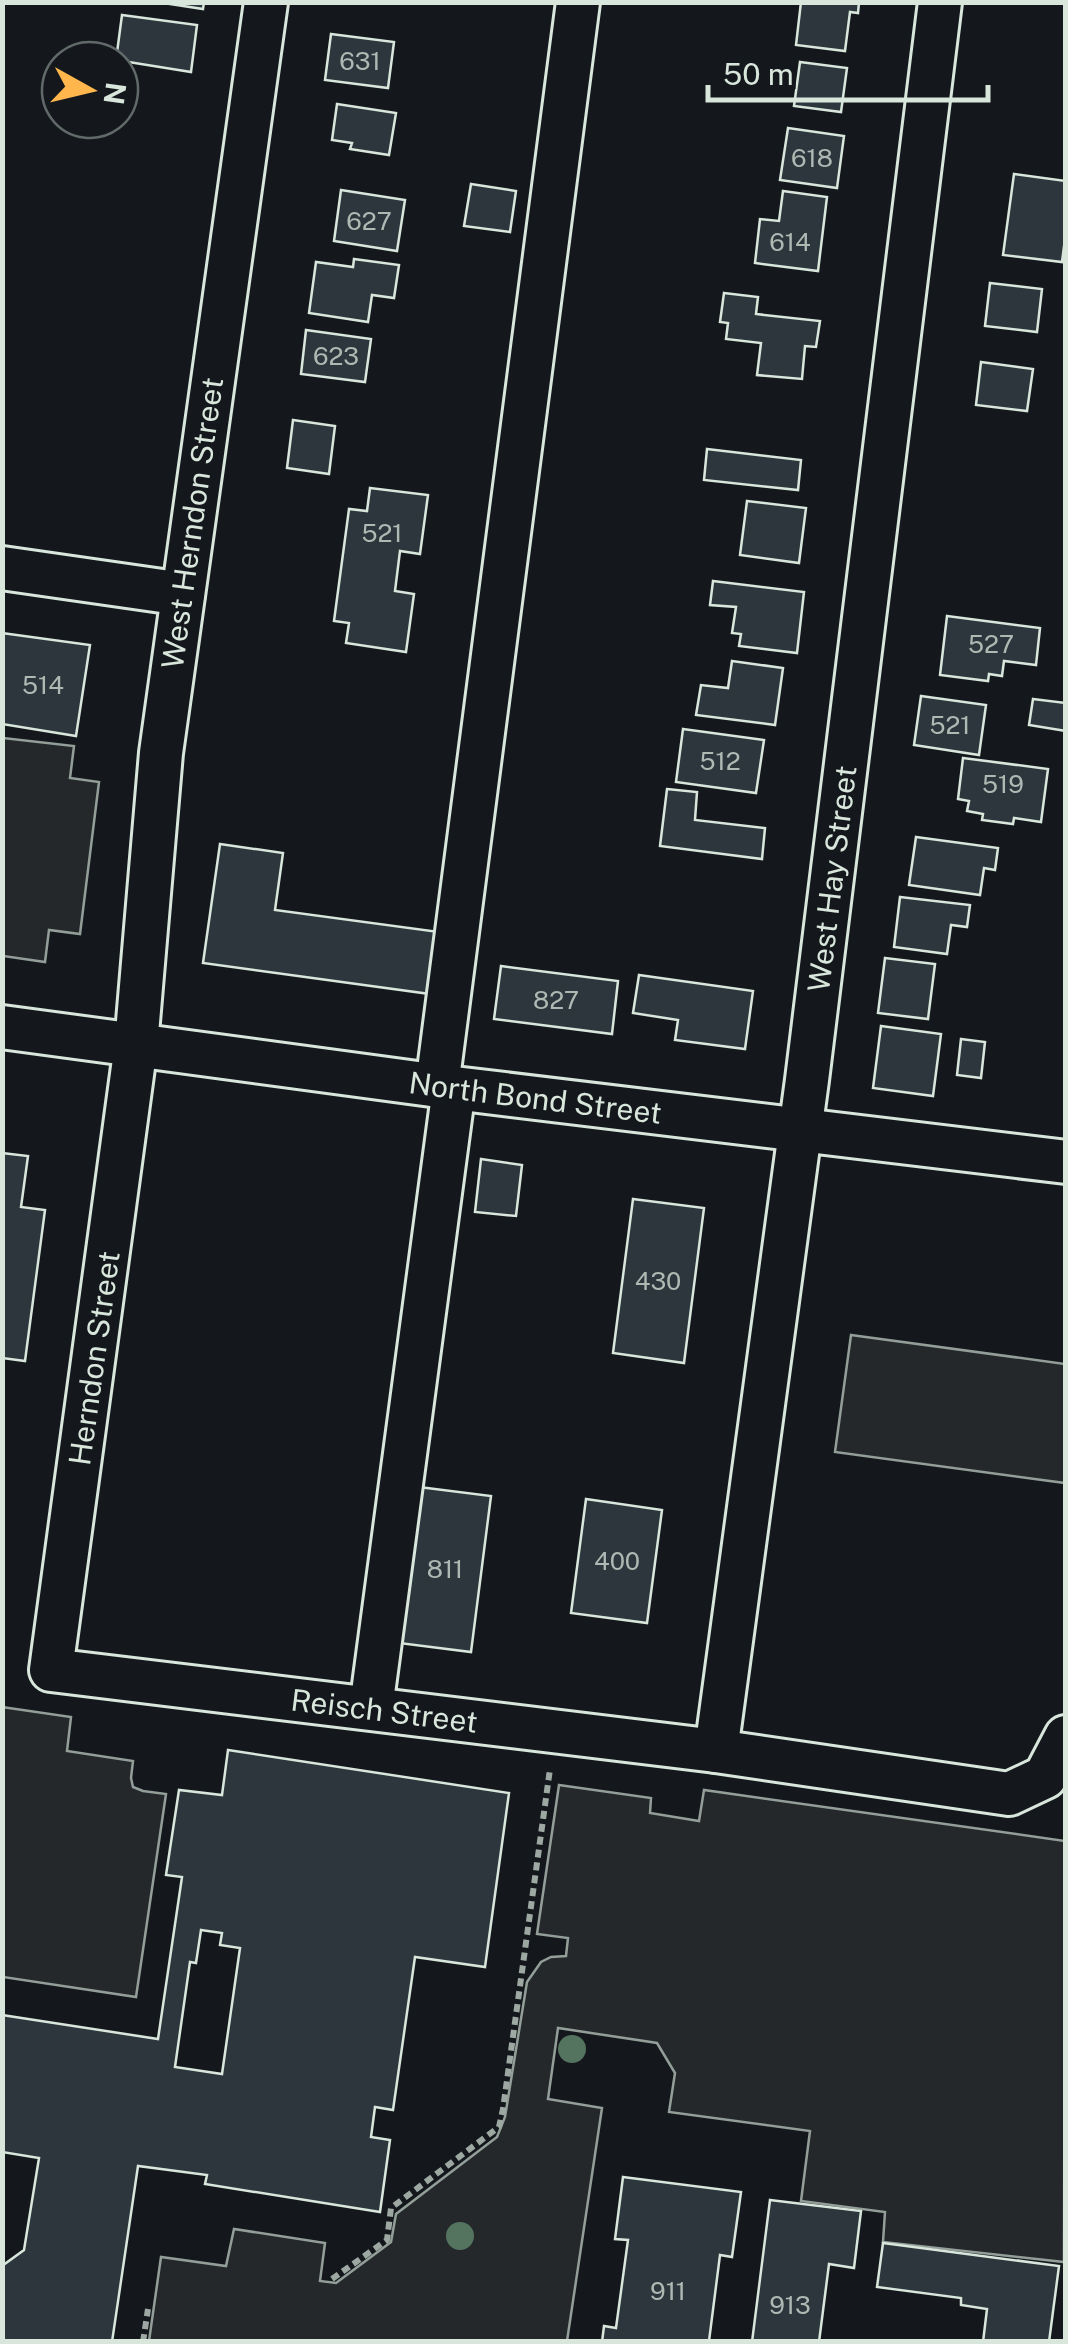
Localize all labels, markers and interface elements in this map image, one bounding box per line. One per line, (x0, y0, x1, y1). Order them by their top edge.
north arrow (40, 40, 140, 140)
scale bar (708, 40, 988, 102)
house number: 631 (339, 46, 381, 76)
text: 50 m (723, 56, 794, 92)
text: N (97, 80, 133, 107)
house number: 618 (791, 143, 833, 173)
house number: 627 (346, 206, 392, 236)
house number: 614 (769, 227, 811, 257)
house number: 623 (313, 341, 359, 371)
street label: West Herndon Street (154, 375, 230, 671)
house number: 521 (361, 518, 403, 548)
house number: 527 (968, 629, 1014, 659)
house number: 514 (22, 670, 64, 700)
house number: 521 (929, 710, 971, 740)
house number: 512 (699, 746, 741, 776)
street label: West Hay Street (800, 763, 864, 994)
house number: 519 (982, 769, 1024, 799)
house number: 827 (533, 985, 579, 1015)
street label: North Bond Street (407, 1064, 664, 1131)
street label: Herndon Street (61, 1249, 127, 1467)
house number: 430 (635, 1266, 681, 1296)
house number: 400 (594, 1546, 640, 1576)
house number: 811 (427, 1554, 463, 1584)
street label: Reisch Street (289, 1681, 480, 1740)
house number: 911 (650, 2276, 686, 2306)
house number: 913 (769, 2290, 811, 2320)

